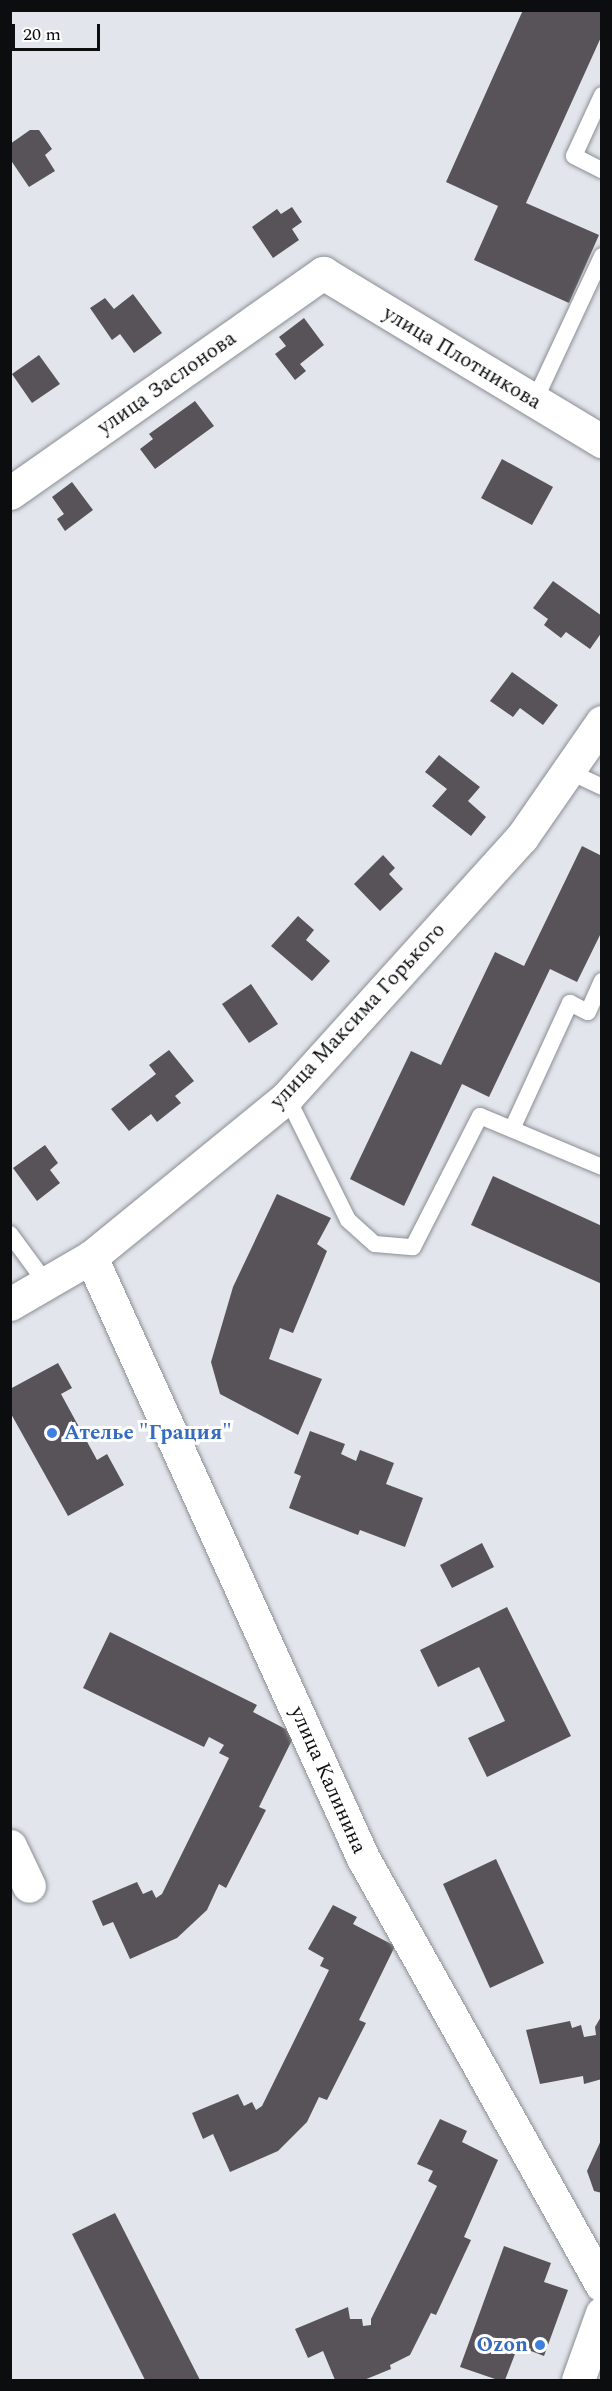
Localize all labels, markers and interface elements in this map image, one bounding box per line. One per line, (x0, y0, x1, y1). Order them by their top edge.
scale bar (15, 12, 104, 50)
text: 20 m (23, 21, 61, 48)
street label: улица Плотникова (378, 301, 546, 415)
street label: улица Заслонова (93, 326, 241, 440)
street label: улица Максима Горького (265, 918, 451, 1114)
place label: Ателье "Грация" (64, 1420, 232, 1446)
marker: Ателье "Грация" (45, 1426, 59, 1440)
street label: улица Калинина (284, 1702, 372, 1858)
place label: Ozon (477, 2332, 528, 2358)
marker: Ozon (533, 2338, 547, 2352)

